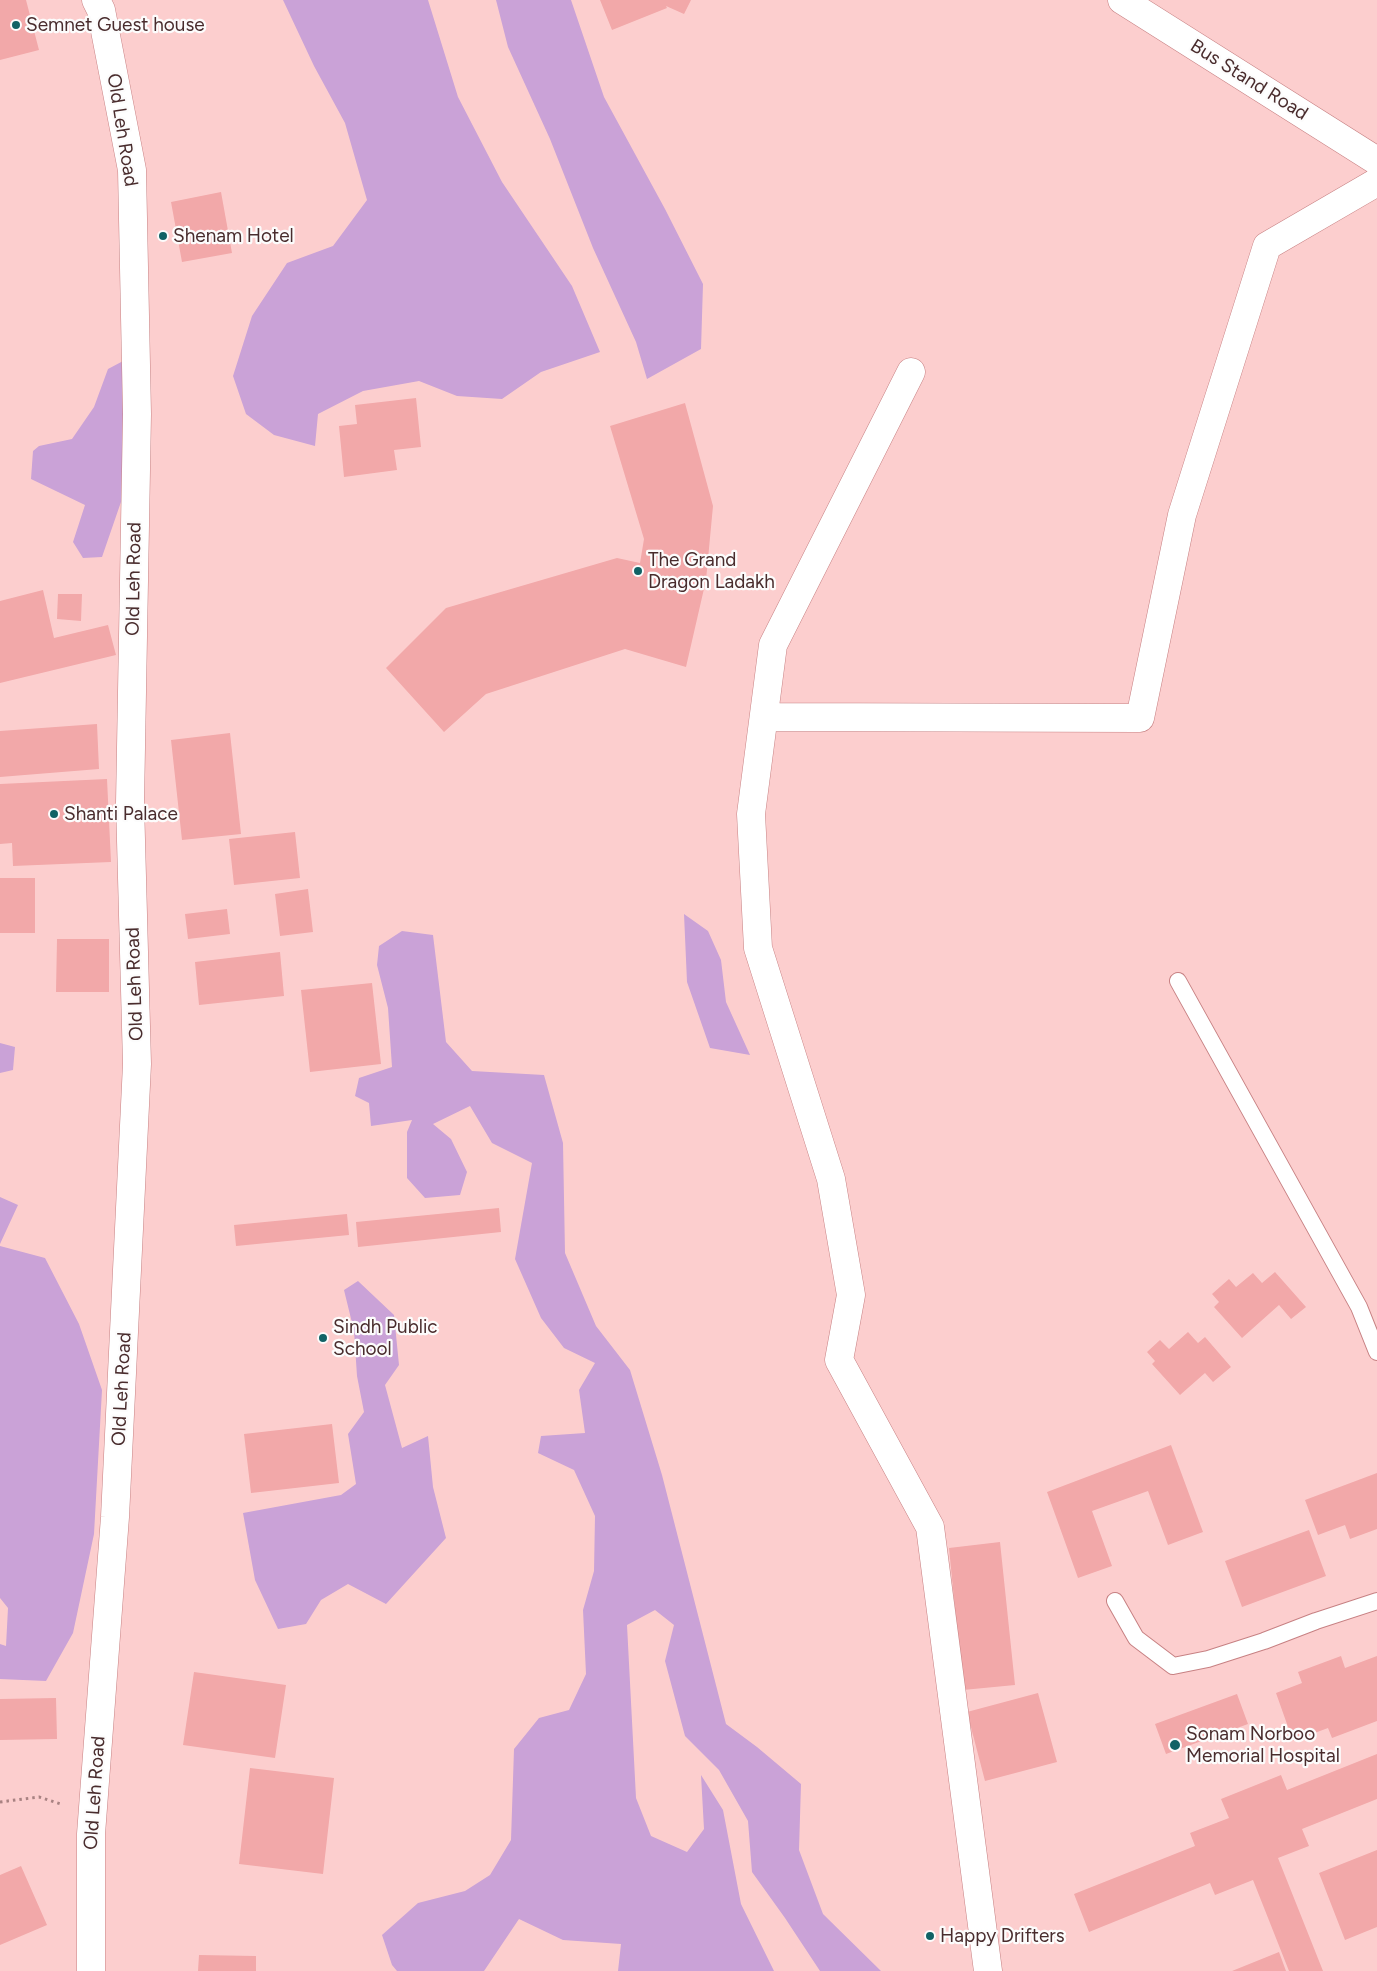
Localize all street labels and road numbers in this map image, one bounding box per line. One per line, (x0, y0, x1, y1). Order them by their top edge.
street label: Bus Stand Road (1186, 35, 1312, 125)
street label: Old Leh Road (102, 72, 142, 188)
street label: Old Leh Road (122, 522, 146, 636)
street label: Old Leh Road (122, 927, 148, 1041)
street label: Old Leh Road (108, 1331, 136, 1447)
street label: Old Leh Road (80, 1735, 110, 1851)

